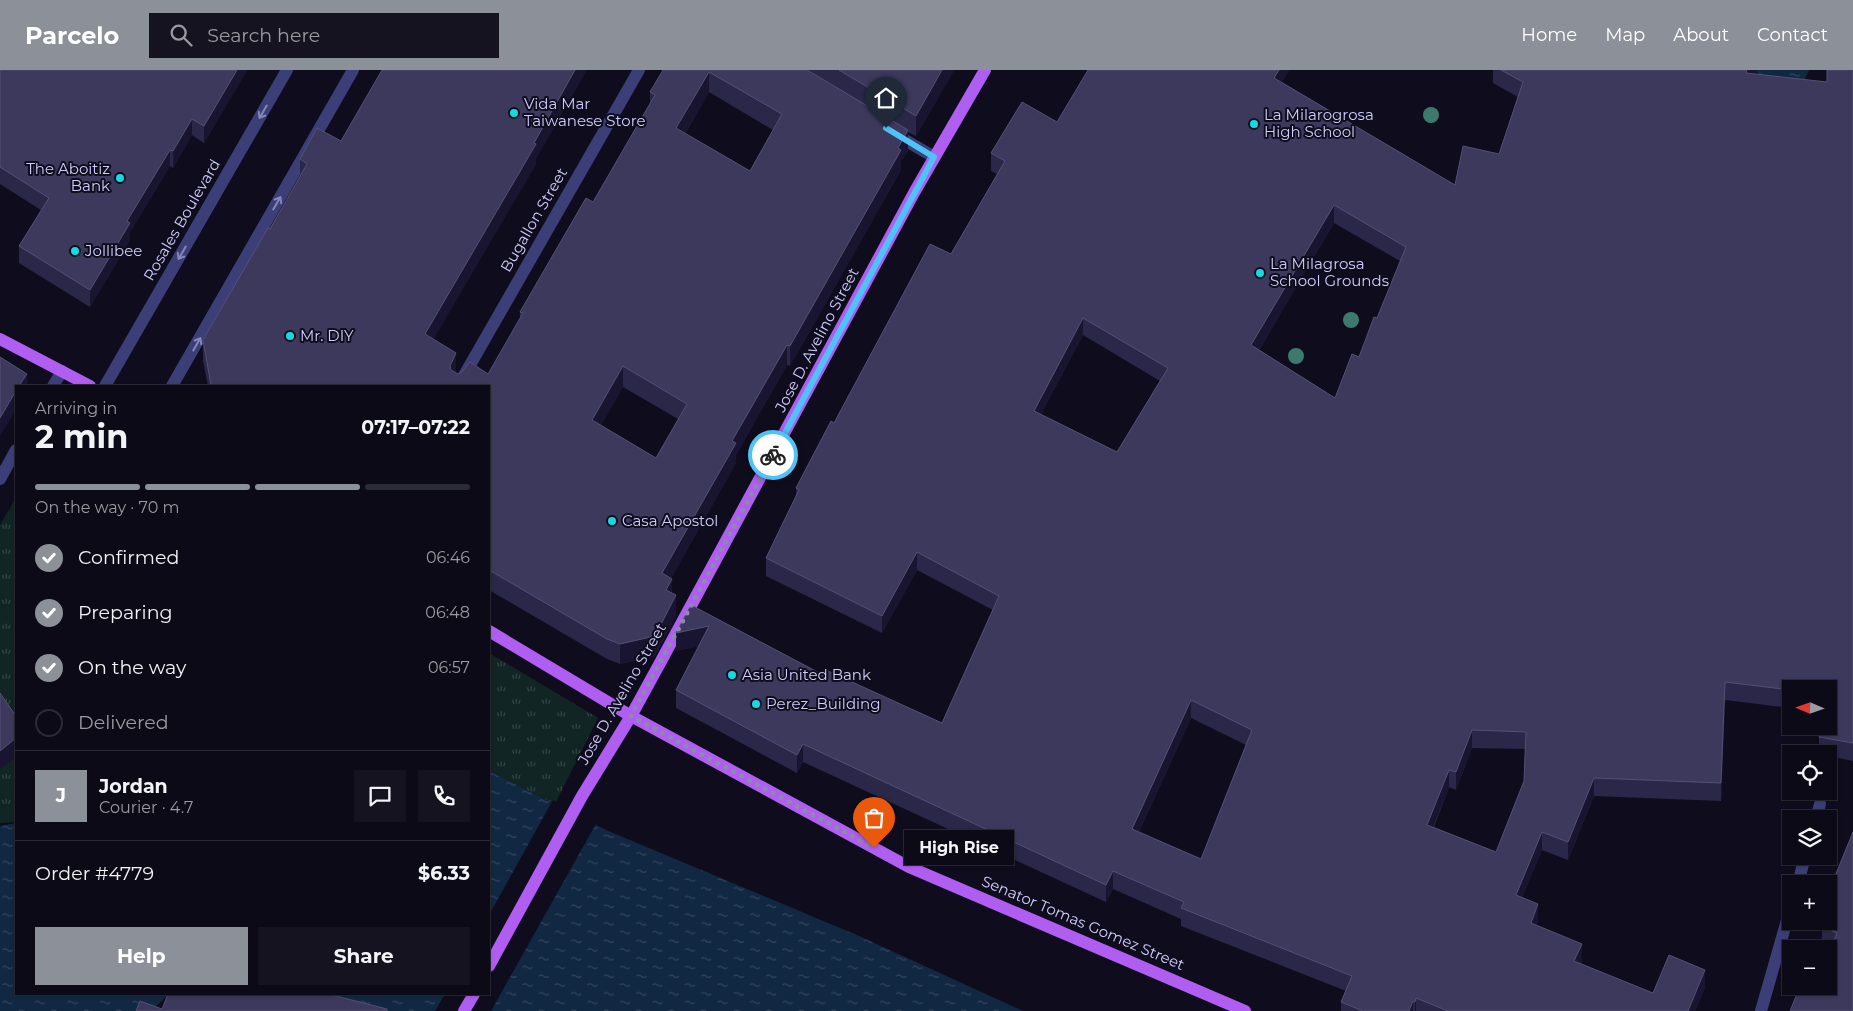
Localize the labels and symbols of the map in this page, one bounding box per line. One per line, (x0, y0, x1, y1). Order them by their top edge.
pin (865, 77, 907, 128)
place label: Vida Mar Taiwanese Store (524, 94, 646, 130)
one-way arrow (257, 105, 267, 119)
place label: La Milarogrosa High School (1264, 105, 1374, 141)
marker: Vida Mar Taiwanese Store (508, 107, 520, 119)
marker: La Milarogrosa High School (1248, 118, 1260, 130)
street label: Rosales Boulevard (139, 156, 224, 284)
place label: The Aboitiz Bank (26, 159, 110, 195)
street label: Bugallon Street (496, 164, 571, 275)
marker: The Aboitiz Bank (114, 172, 126, 184)
one-way arrow (272, 195, 282, 210)
place label: Jollibee (84, 241, 142, 260)
marker: Jollibee (69, 245, 81, 257)
one-way arrow (176, 246, 186, 260)
place label: La Milagrosa School Grounds (1270, 254, 1389, 290)
street label: Jose D. Avelino Street (770, 264, 863, 416)
marker: La Milagrosa School Grounds (1254, 267, 1266, 279)
place label: Mr. DIY (300, 326, 354, 345)
marker: Mr. DIY (284, 330, 296, 342)
one-way arrow (192, 337, 202, 352)
courier (748, 430, 798, 480)
place label: Casa Apostol (622, 511, 718, 530)
marker: Casa Apostol (606, 515, 618, 527)
street label: Jose D. Avelino Street (573, 619, 670, 769)
place label: Asia United Bank (742, 665, 871, 684)
marker: Asia United Bank (726, 669, 738, 681)
north arrow (1782, 680, 1838, 735)
place label: Perez_Building (766, 694, 881, 713)
marker: Perez_Building (750, 698, 762, 710)
pin (853, 797, 895, 848)
callout: High Rise (904, 830, 1014, 866)
street label: Senator Tomas Gomez Street (979, 871, 1187, 974)

